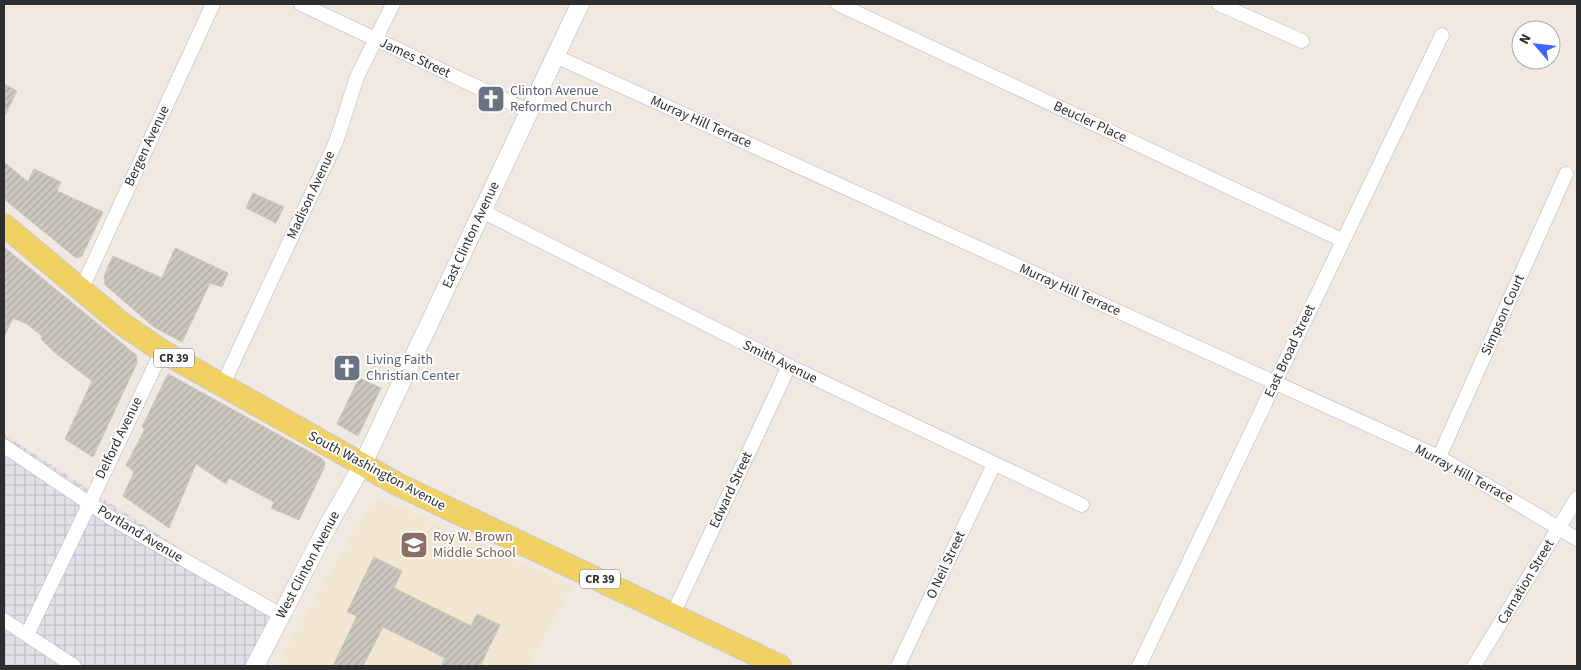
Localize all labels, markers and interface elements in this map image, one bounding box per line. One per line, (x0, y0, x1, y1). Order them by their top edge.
north arrow (1511, 20, 1561, 70)
text: N (1514, 31, 1536, 48)
street label: James Street (376, 33, 454, 83)
place label: Clinton Avenue Reformed Church (510, 81, 612, 117)
church icon: Clinton Avenue Reformed Church (476, 84, 506, 114)
street label: Murray Hill Terrace (647, 91, 755, 153)
street label: Beucler Place (1050, 96, 1130, 148)
street label: Bergen Avenue (119, 102, 175, 190)
street label: Madison Avenue (282, 147, 340, 243)
street label: East Clinton Avenue (437, 178, 505, 292)
street label: Murray Hill Terrace (1016, 259, 1124, 321)
street label: Simpson Court (1476, 271, 1530, 359)
street label: East Broad Street (1260, 301, 1320, 401)
street label: Smith Avenue (739, 335, 821, 389)
road number: CR 39 (154, 348, 194, 368)
place label: Living Faith Christian Center (366, 350, 460, 386)
church icon: Living Faith Christian Center (332, 353, 362, 383)
street label: Delford Avenue (90, 394, 148, 482)
street label: South Washington Avenue (305, 426, 449, 516)
street label: Murray Hill Terrace (1411, 440, 1517, 508)
street label: Edward Street (705, 448, 758, 532)
street label: Portland Avenue (93, 501, 187, 568)
street label: West Clinton Avenue (271, 508, 345, 622)
place label: Roy W. Brown Middle School (433, 527, 516, 563)
street label: O Neil Street (922, 527, 971, 602)
school or university icon: Roy W. Brown Middle School (399, 530, 429, 560)
street label: Carnation Street (1493, 536, 1559, 628)
road number: CR 39 (580, 570, 620, 588)

